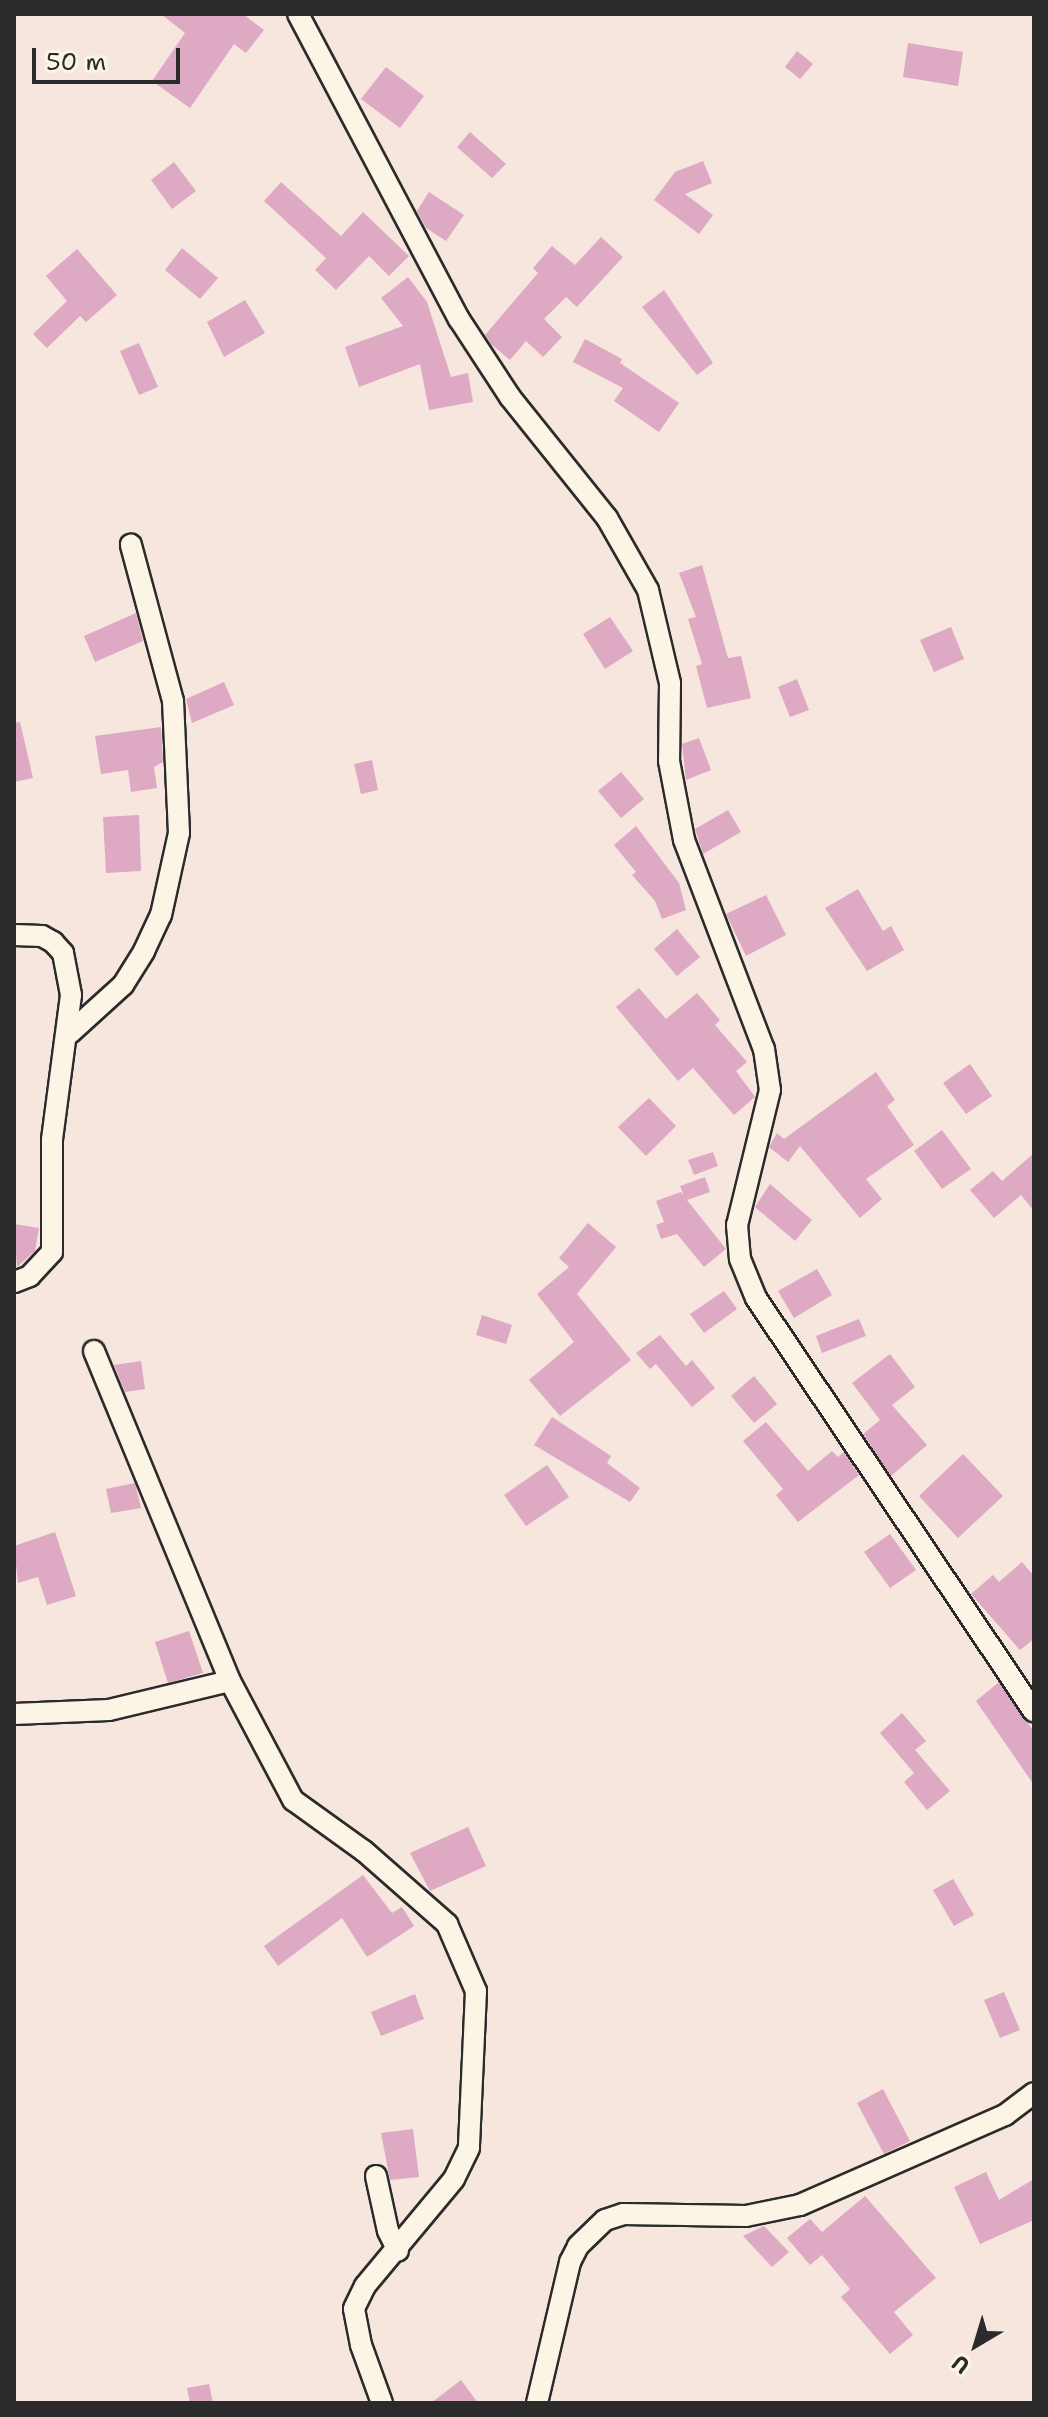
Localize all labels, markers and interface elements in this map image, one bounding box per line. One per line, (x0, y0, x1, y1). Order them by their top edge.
scale bar (36, 32, 184, 82)
text: 50 m (46, 46, 106, 78)
north arrow (936, 2305, 1016, 2385)
text: U (946, 2348, 976, 2380)

